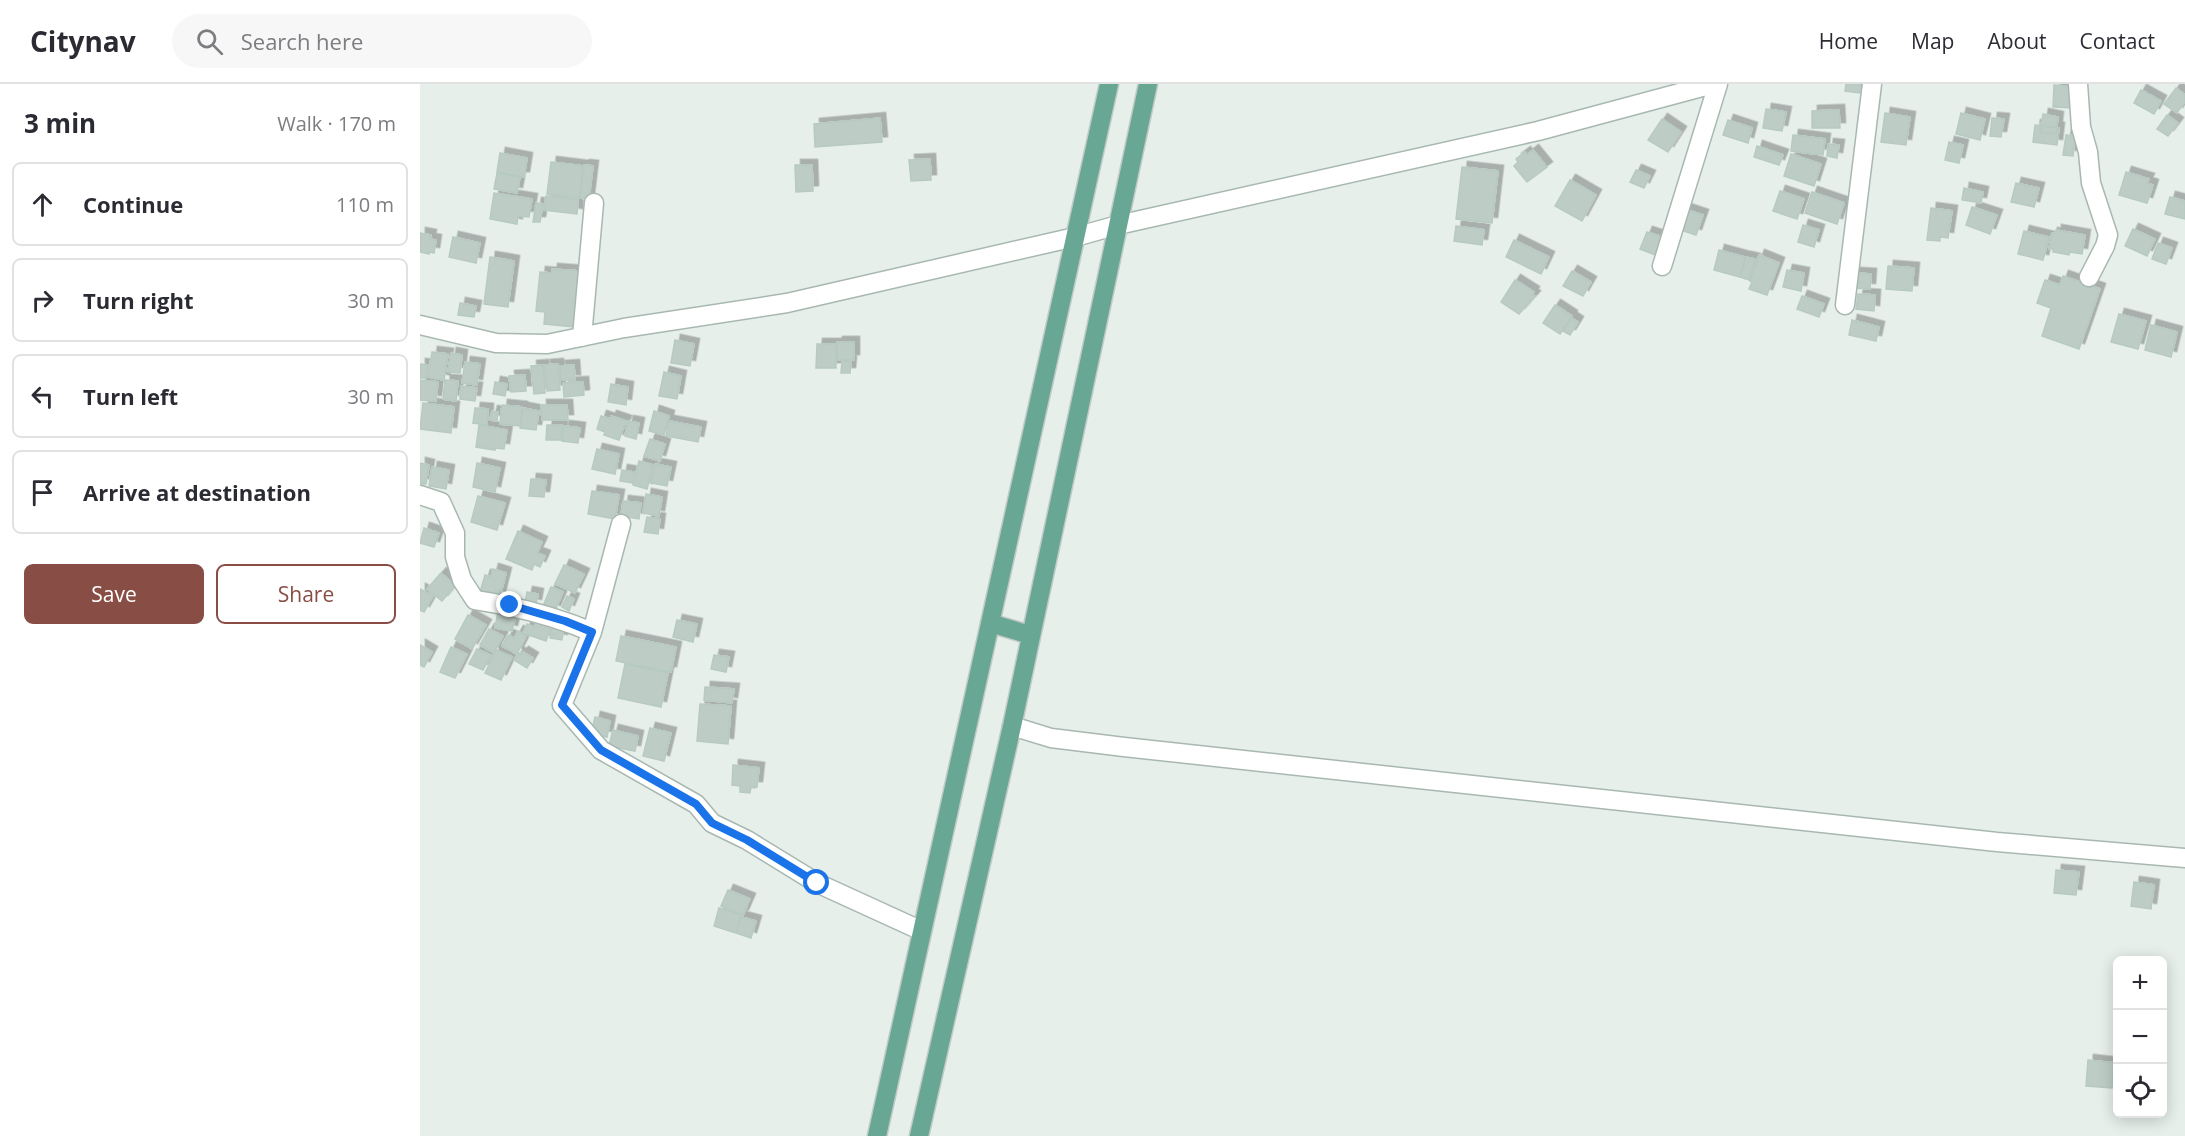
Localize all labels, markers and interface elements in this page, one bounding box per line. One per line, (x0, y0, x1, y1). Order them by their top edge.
search box (172, 14, 592, 68)
text: Citynav (30, 22, 136, 60)
icon: search (193, 25, 226, 58)
text: Search here (241, 26, 363, 56)
text: Home (1819, 27, 1878, 55)
text: Map (1911, 27, 1954, 55)
text: About (1987, 27, 2047, 55)
text: Contact (2080, 27, 2155, 55)
text: 3 min (24, 105, 96, 141)
text: Walk · 170 m (277, 110, 396, 137)
icon: ahead (26, 188, 59, 221)
text: Continue (83, 189, 183, 219)
text: 110 m (336, 191, 394, 218)
icon: right (26, 284, 59, 317)
text: Turn right (83, 285, 194, 315)
text: 30 m (347, 287, 394, 314)
icon: left (26, 380, 59, 413)
text: Turn left (83, 381, 178, 411)
text: 30 m (347, 383, 394, 410)
icon: arrive (26, 476, 59, 509)
text: Arrive at destination (83, 477, 311, 507)
button: Save (24, 564, 204, 624)
button: Share (216, 564, 396, 624)
route end (496, 591, 522, 617)
route start (803, 869, 829, 895)
map controls (2113, 956, 2167, 1118)
button: + (2113, 956, 2167, 1010)
button: − (2113, 1010, 2167, 1064)
button: locate (2113, 1064, 2167, 1118)

